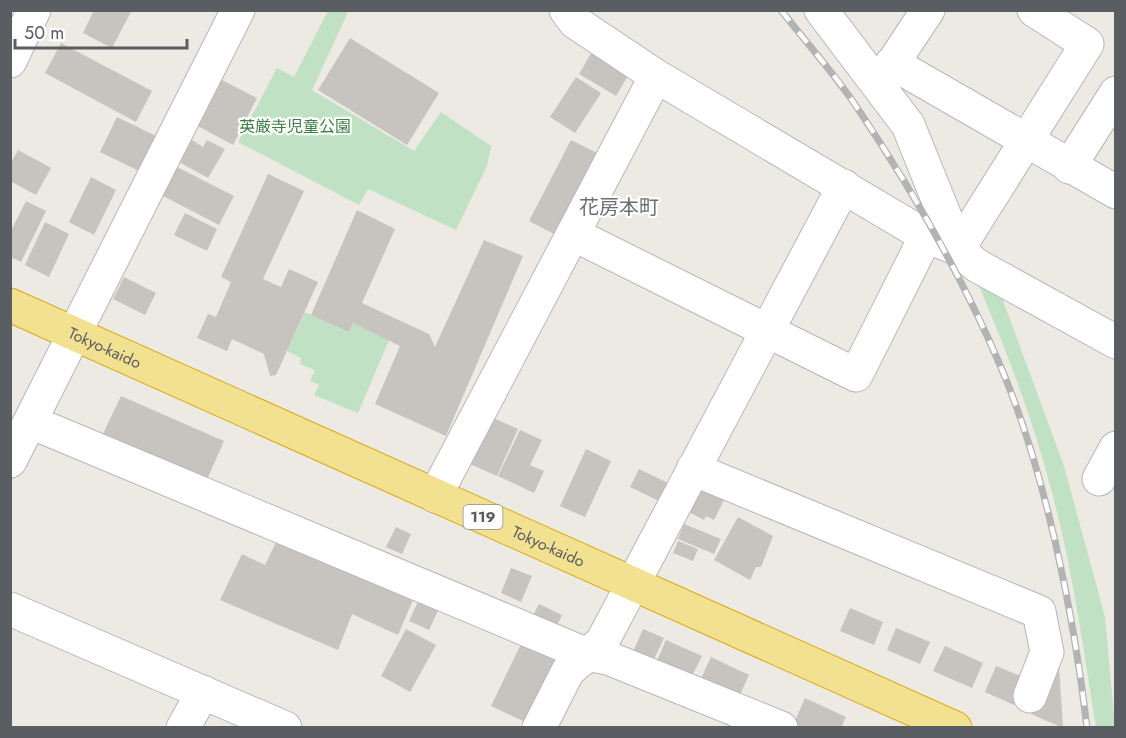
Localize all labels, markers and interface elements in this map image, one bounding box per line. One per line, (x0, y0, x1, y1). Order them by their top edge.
scale bar (15, 12, 188, 50)
text: 50 m (24, 20, 64, 46)
park label: 英厳寺児童公園 (239, 115, 351, 138)
district label: 花房本町 (579, 193, 659, 222)
street label: Tokyo-kaido (65, 322, 145, 374)
road number: 119 (464, 505, 502, 529)
street label: Tokyo-kaido (508, 520, 589, 573)

